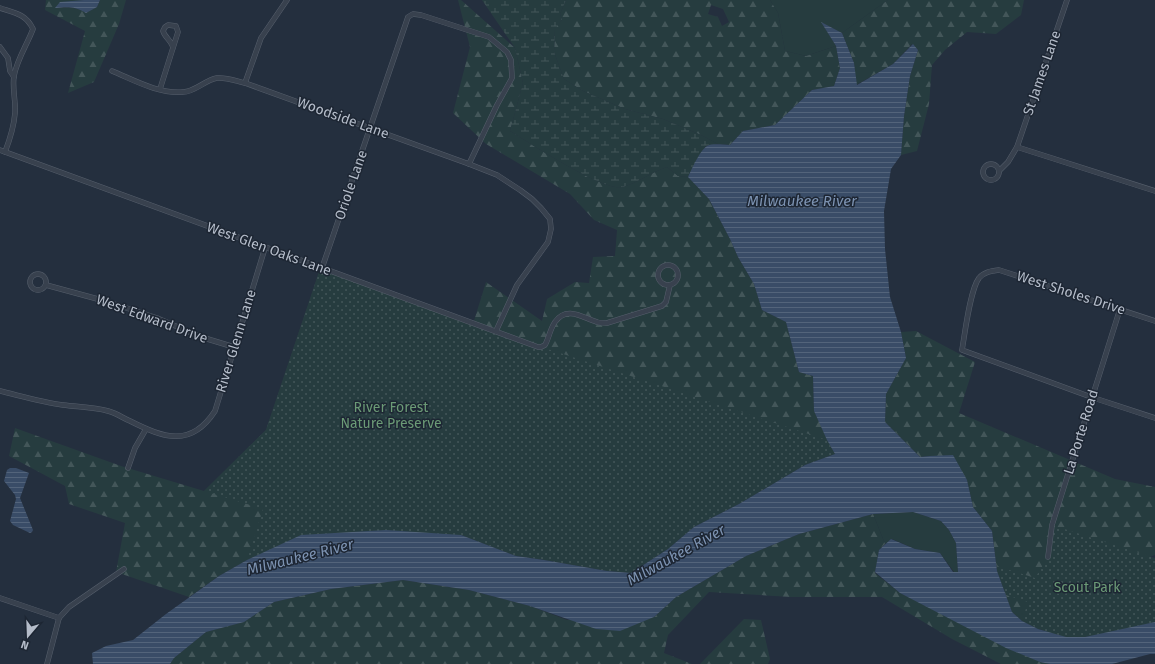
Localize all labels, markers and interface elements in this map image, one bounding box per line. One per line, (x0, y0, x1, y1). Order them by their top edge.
street label: St James Lane (1020, 28, 1064, 118)
street label: Woodside Lane (295, 93, 391, 143)
street label: Oriole Lane (331, 148, 371, 222)
water label: Milwaukee River (747, 192, 858, 210)
street label: West Glen Oaks Lane (204, 219, 334, 279)
street label: West Sholes Drive (1015, 267, 1127, 319)
street label: River Glenn Lane (212, 287, 260, 395)
street label: West Edward Drive (94, 291, 210, 347)
street label: La Porte Road (1060, 387, 1102, 477)
park label: River Forest Nature Preserve (340, 399, 442, 432)
water label: Milwaukee River (624, 520, 729, 589)
water label: Milwaukee River (245, 535, 356, 579)
park label: Scout Park (1054, 579, 1121, 596)
north arrow (8, 616, 48, 656)
text: N (19, 638, 30, 652)

